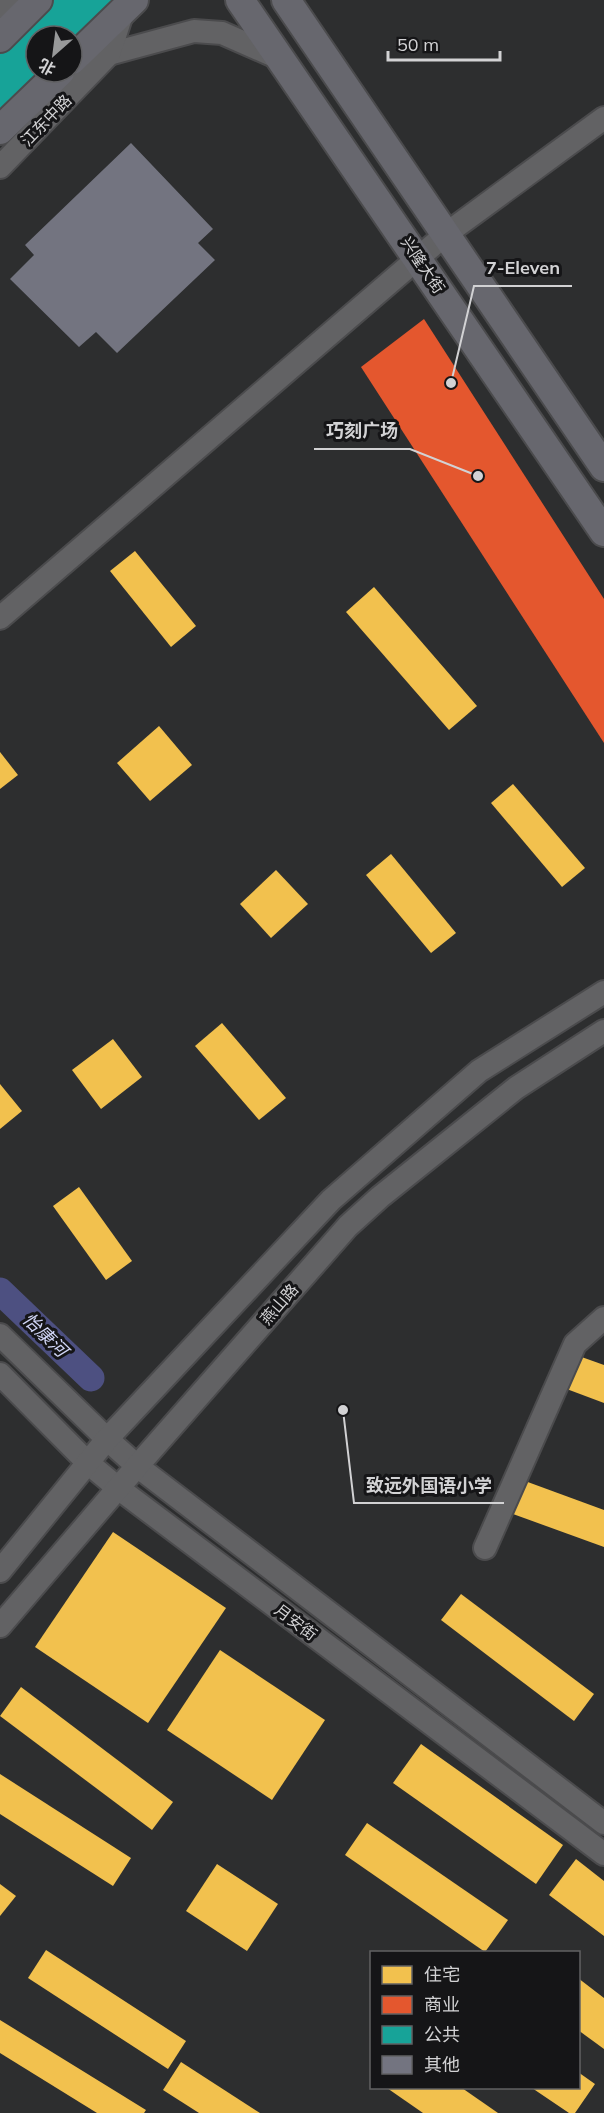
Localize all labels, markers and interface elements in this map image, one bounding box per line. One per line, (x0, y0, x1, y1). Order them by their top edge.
north arrow (24, 24, 84, 84)
scale bar (388, 24, 500, 62)
text: 50 m (397, 33, 439, 56)
text: 北 (35, 55, 59, 80)
street label: 江东中路 (17, 90, 75, 150)
street label: 兴隆大街 (397, 233, 449, 297)
callout: 7-Eleven (474, 250, 572, 286)
text: 7-Eleven (486, 256, 560, 279)
callout: 巧刻广场 (314, 413, 410, 449)
text: 巧刻广场 (326, 419, 398, 442)
street label: 燕山路 (256, 1279, 302, 1329)
water label: 怡康河 (18, 1308, 75, 1364)
callout: 致远外国语小学 (354, 1467, 504, 1503)
text: 致远外国语小学 (366, 1474, 492, 1497)
street label: 月安街 (271, 1600, 321, 1644)
legend (370, 1951, 580, 2089)
text: 住宅 (424, 1963, 460, 1986)
text: 商业 (424, 1993, 460, 2016)
text: 公共 (424, 2023, 460, 2046)
text: 其他 (424, 2053, 460, 2076)

